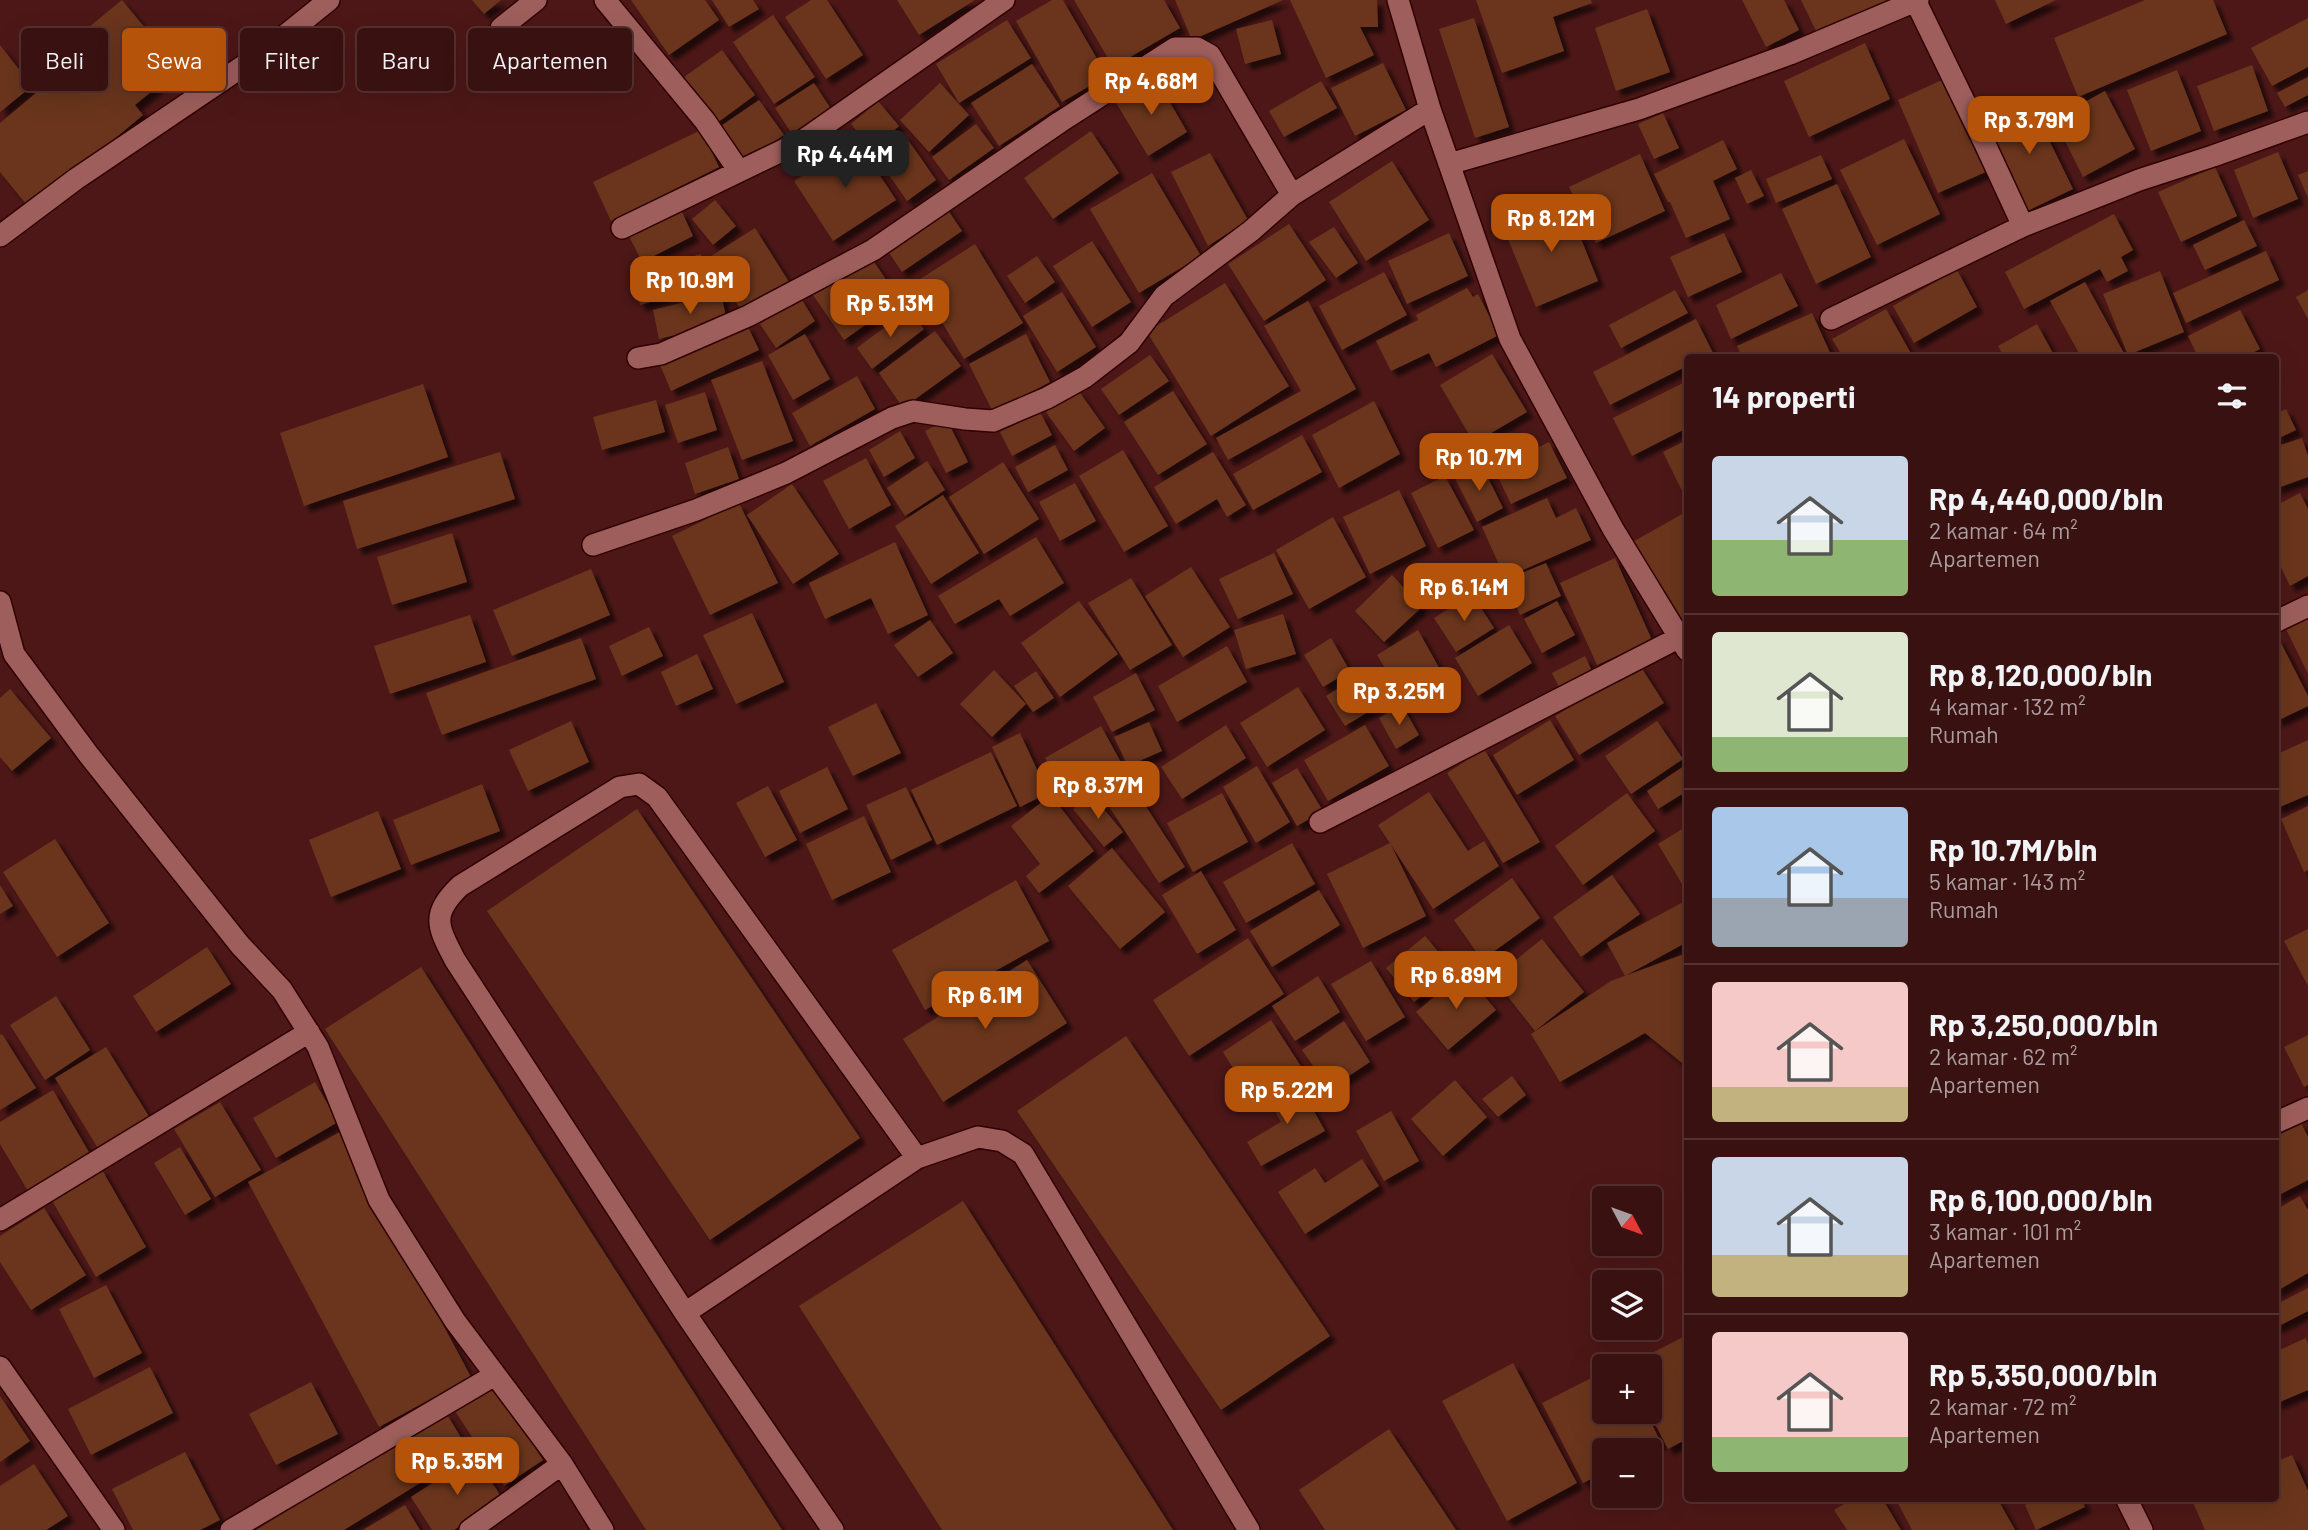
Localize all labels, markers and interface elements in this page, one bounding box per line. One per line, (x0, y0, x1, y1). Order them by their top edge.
chip: Beli (21, 28, 108, 91)
chip: Sewa (122, 28, 226, 91)
chip: Filter (240, 28, 343, 91)
chip: Baru (357, 28, 454, 91)
chip: Apartemen (468, 28, 632, 91)
pin: Rp 4.68M (1079, 58, 1223, 117)
text: Rp 4.68M (1104, 66, 1198, 94)
pin: Rp 3.79M (1957, 96, 2101, 156)
text: Rp 3.79M (1984, 105, 2074, 133)
pin: Rp 4.44M (773, 130, 917, 190)
text: Rp 4.44M (797, 139, 893, 167)
pin: Rp 8.12M (1479, 194, 1623, 254)
text: Rp 8.12M (1507, 203, 1595, 231)
pin: Rp 10.9M (618, 256, 762, 316)
text: Rp 10.9M (646, 265, 734, 293)
pin: Rp 5.13M (818, 280, 962, 339)
text: Rp 5.13M (846, 288, 934, 316)
icon: filters (2213, 377, 2251, 415)
text: 14 properti (1712, 378, 1856, 414)
pin: Rp 10.7M (1407, 434, 1551, 493)
text: Rp 10.7M (1435, 442, 1523, 470)
text: Rp 4,440,000/bln (1929, 480, 2163, 516)
icon: home (1768, 484, 1852, 568)
text: 2 kamar · 64 m² (1929, 516, 2078, 544)
text: Apartemen (1929, 544, 2040, 572)
pin: Rp 6.14M (1392, 564, 1536, 623)
text: Rp 6.14M (1420, 572, 1508, 600)
text: Rp 8,120,000/bln (1929, 656, 2153, 692)
icon: home (1768, 660, 1852, 744)
pin: Rp 3.25M (1327, 668, 1471, 727)
text: Rp 3.25M (1353, 676, 1445, 704)
text: 4 kamar · 132 m² (1929, 692, 2086, 720)
text: Rumah (1929, 720, 1999, 748)
pin: Rp 8.37M (1026, 762, 1170, 821)
text: Rp 8.37M (1053, 770, 1143, 798)
text: Rp 10.7M/bln (1929, 831, 2098, 867)
icon: home (1768, 835, 1852, 919)
text: 5 kamar · 143 m² (1929, 867, 2085, 895)
text: Rumah (1929, 895, 1999, 923)
pin: Rp 6.89M (1384, 951, 1528, 1011)
text: Rp 6.89M (1410, 960, 1502, 988)
pin: Rp 6.1M (920, 972, 1050, 1031)
text: Rp 6.1M (948, 980, 1022, 1008)
text: Rp 3,250,000/bln (1929, 1006, 2158, 1042)
icon: home (1768, 1010, 1852, 1094)
text: 2 kamar · 62 m² (1929, 1042, 2077, 1070)
pin: Rp 5.22M (1215, 1066, 1359, 1126)
text: Apartemen (1929, 1070, 2040, 1098)
text: Rp 5.22M (1241, 1075, 1333, 1103)
text: Rp 6,100,000/bln (1929, 1181, 2153, 1217)
icon: home (1768, 1185, 1852, 1269)
north arrow (1592, 1186, 1662, 1256)
map controls (1592, 1186, 1662, 1508)
text: 3 kamar · 101 m² (1929, 1217, 2081, 1245)
text: Apartemen (1929, 1245, 2040, 1273)
button: layers (1592, 1270, 1662, 1340)
button: + (1592, 1354, 1662, 1424)
text: Rp 5,350,000/bln (1929, 1356, 2157, 1392)
icon: home (1768, 1360, 1852, 1444)
text: 2 kamar · 72 m² (1929, 1392, 2077, 1420)
text: Apartemen (1929, 1420, 2040, 1448)
pin: Rp 5.35M (385, 1438, 529, 1497)
button: − (1592, 1438, 1662, 1508)
text: Rp 5.35M (411, 1446, 503, 1474)

